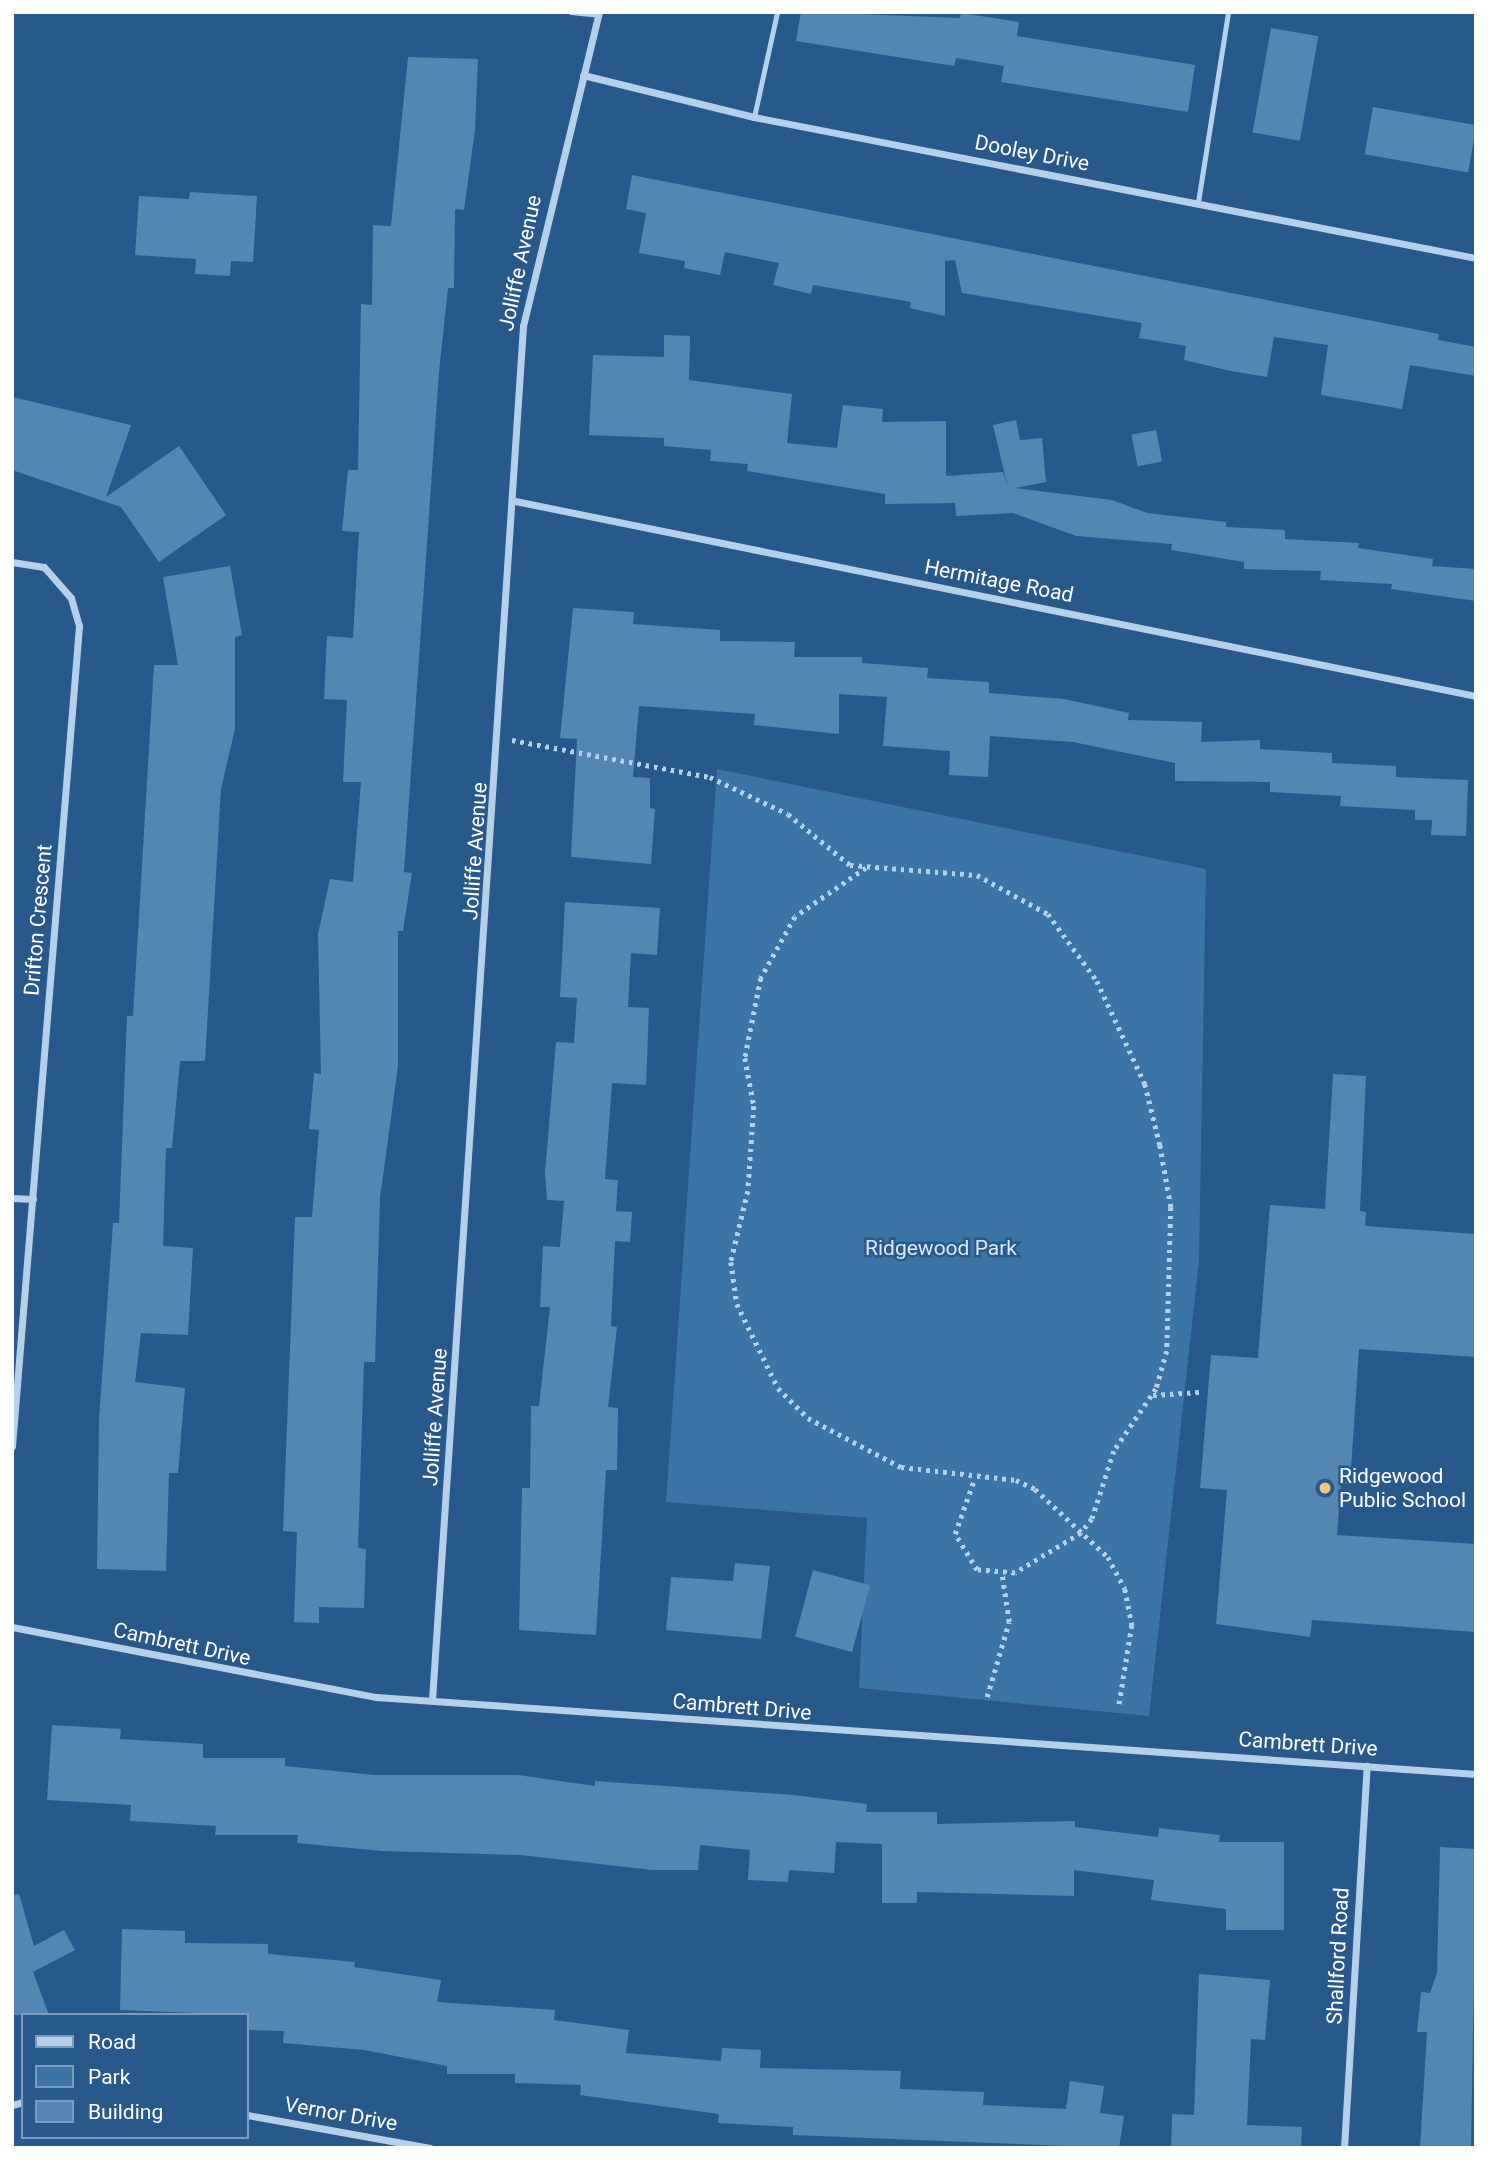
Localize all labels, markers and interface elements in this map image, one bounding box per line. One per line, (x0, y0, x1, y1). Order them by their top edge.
street label: Dooley Drive (973, 130, 1091, 176)
street label: Jolliffe Avenue (493, 193, 547, 333)
street label: Hermitage Road (922, 554, 1076, 608)
street label: Jolliffe Avenue (458, 781, 492, 921)
street label: Drifton Crescent (19, 843, 57, 997)
park label: Ridgewood Park (865, 1235, 1017, 1261)
street label: Jolliffe Avenue (418, 1347, 452, 1487)
place label: Ridgewood Public School (1339, 1463, 1466, 1513)
marker: Ridgewood Public School (1317, 1480, 1333, 1496)
street label: Cambrett Drive (111, 1617, 253, 1671)
street label: Cambrett Drive (671, 1688, 813, 1726)
street label: Cambrett Drive (1238, 1727, 1378, 1761)
street label: Shallford Road (1322, 1887, 1354, 2025)
legend (21, 2013, 248, 2139)
text: Road (88, 2030, 136, 2054)
text: Park (88, 2065, 130, 2089)
street label: Vernor Drive (283, 2092, 399, 2136)
text: Building (88, 2100, 163, 2124)

